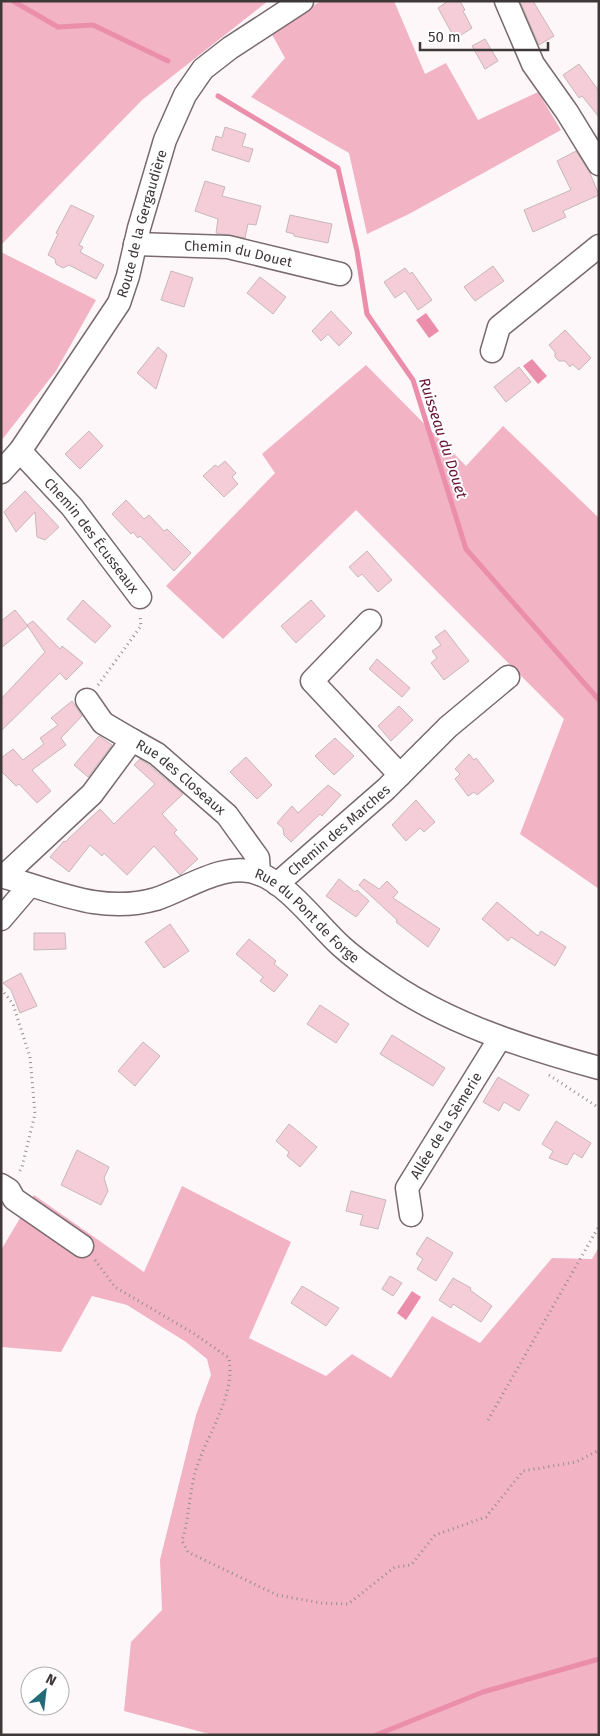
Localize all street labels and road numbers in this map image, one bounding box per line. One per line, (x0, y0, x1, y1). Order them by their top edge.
street label: Route de la Gergaudière (113, 147, 170, 300)
street label: Chemin du Douet (184, 237, 295, 271)
street label: Chemin des Écusseaux (41, 474, 143, 597)
street label: Rue des Closeaux (133, 736, 229, 819)
street label: Chemin des Marches (284, 781, 394, 879)
street label: Rue du Pont de Forge (253, 864, 363, 966)
street label: Allée de la Sèmerie (406, 1069, 485, 1182)

